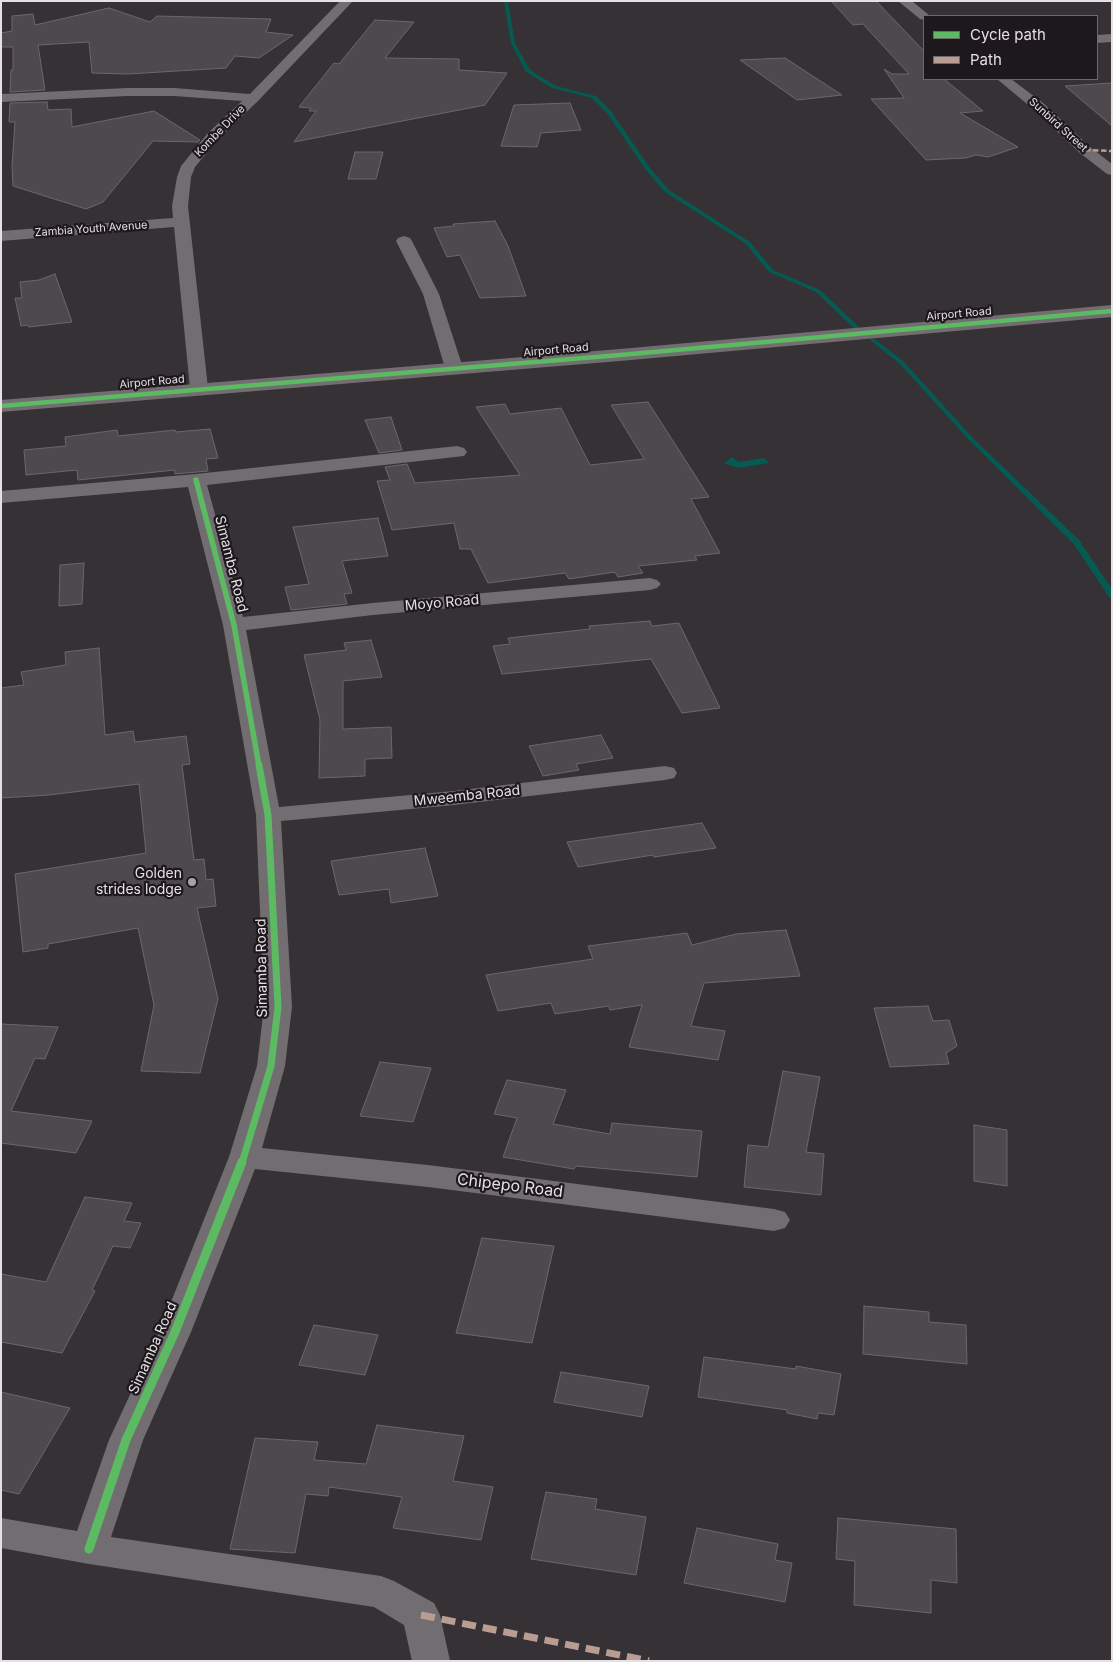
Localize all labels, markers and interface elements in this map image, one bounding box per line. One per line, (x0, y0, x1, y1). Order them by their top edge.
legend (923, 15, 1098, 80)
text: Cycle path (970, 25, 1046, 44)
text: Path (970, 50, 1002, 69)
street label: Sunbird Street (1026, 95, 1090, 155)
street label: Kombe Drive (192, 102, 248, 160)
street label: Zambia Youth Avenue (34, 218, 148, 240)
street label: Airport Road (926, 305, 992, 323)
street label: Airport Road (523, 341, 589, 359)
street label: Airport Road (119, 373, 185, 391)
street label: Simamba Road (211, 514, 251, 614)
street label: Moyo Road (404, 591, 480, 615)
street label: Mweemba Road (413, 782, 521, 810)
place label: Golden strides lodge (96, 866, 182, 899)
marker: Golden strides lodge (186, 876, 198, 888)
street label: Simamba Road (253, 918, 271, 1018)
street label: Chipepo Road (456, 1170, 564, 1202)
street label: Simamba Road (125, 1299, 181, 1397)

